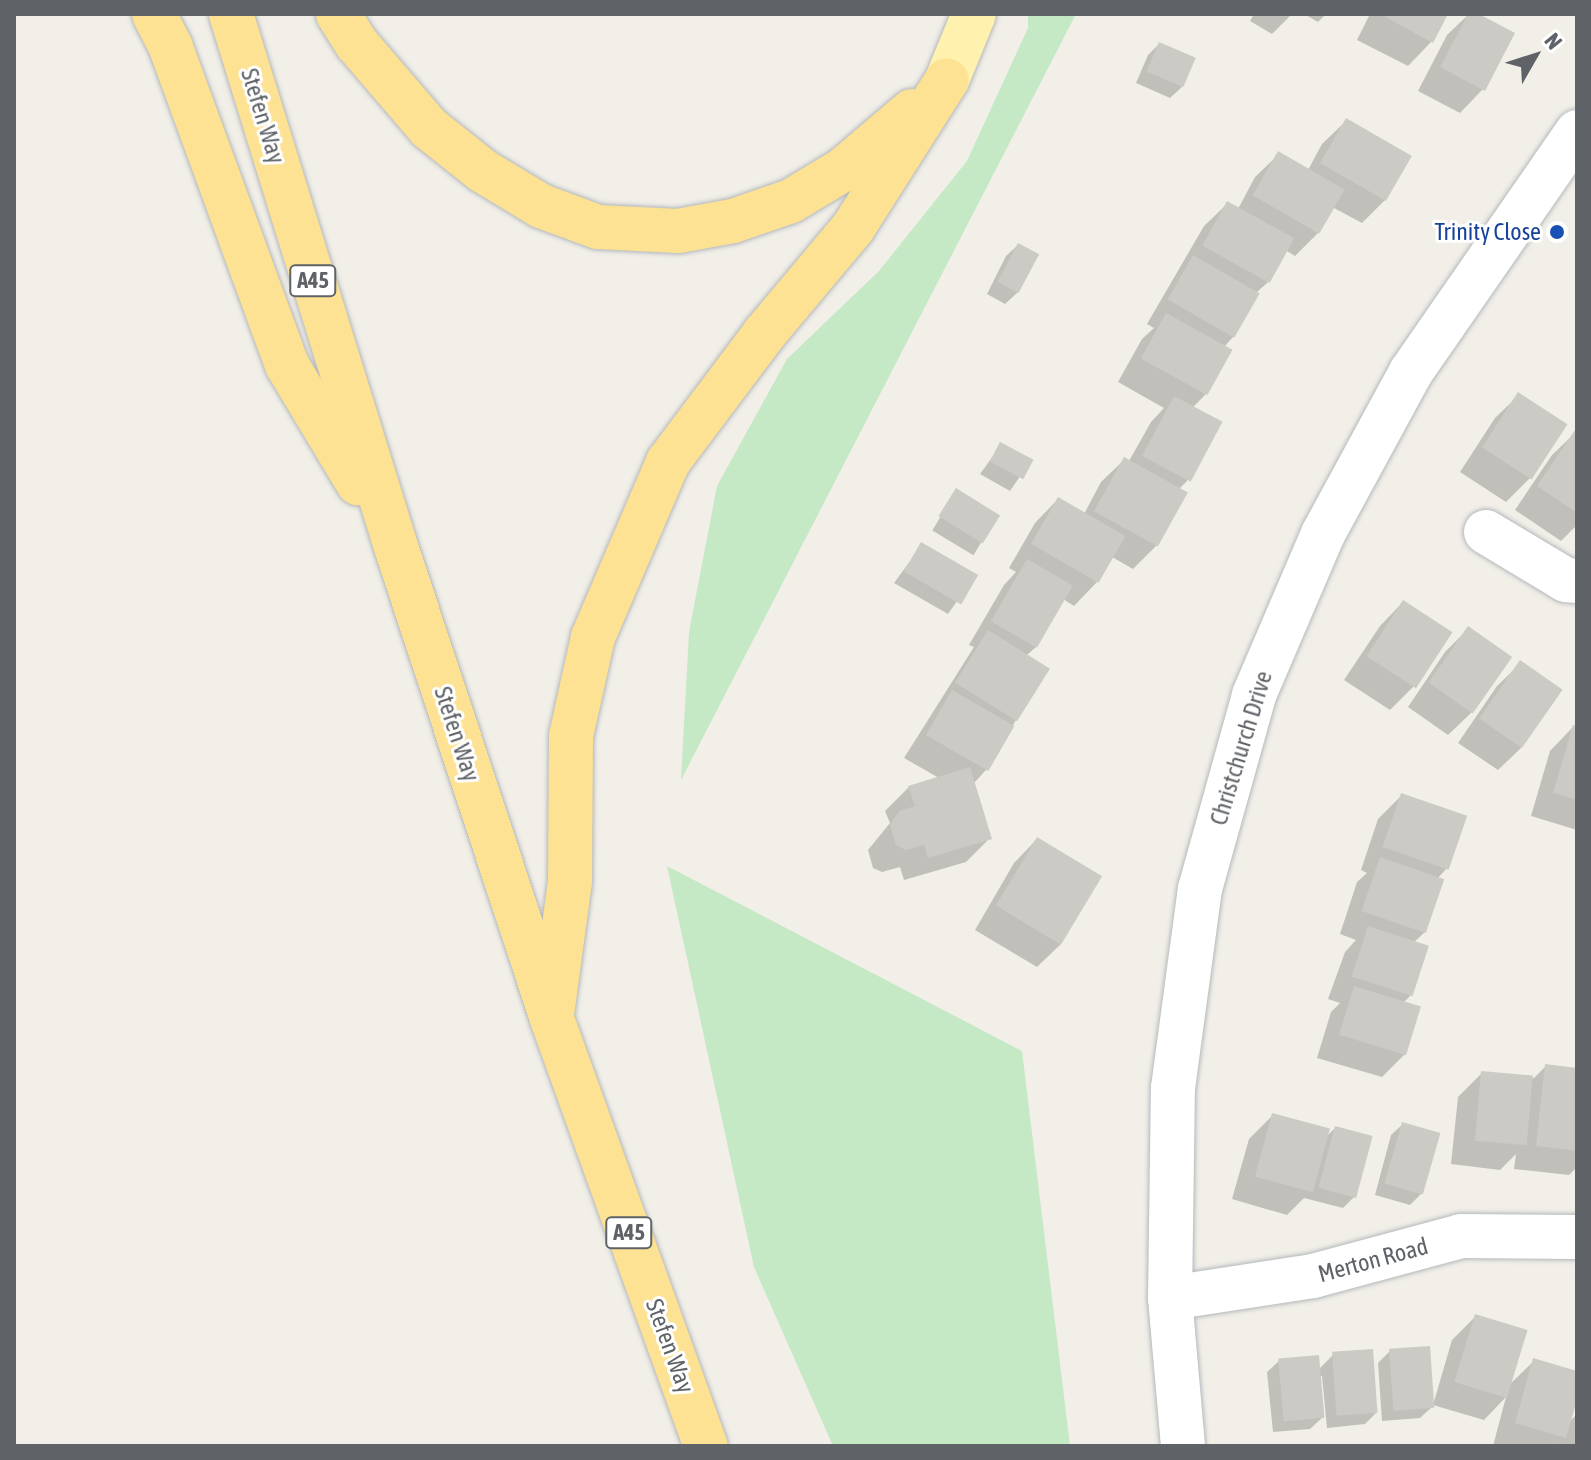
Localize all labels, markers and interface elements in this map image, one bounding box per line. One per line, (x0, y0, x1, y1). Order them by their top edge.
north arrow (1495, 16, 1575, 96)
text: N (1539, 28, 1568, 54)
street label: Stefen Way (235, 65, 291, 167)
place label: Trinity Close (1434, 218, 1541, 246)
marker: Trinity Close (1548, 223, 1566, 241)
road number: A45 (289, 263, 337, 299)
street label: Christchurch Drive (1204, 667, 1278, 829)
street label: Stefen Way (428, 683, 486, 785)
road number: A45 (605, 1215, 653, 1251)
street label: Merton Road (1315, 1232, 1431, 1288)
street label: Stefen Way (640, 1295, 700, 1397)

